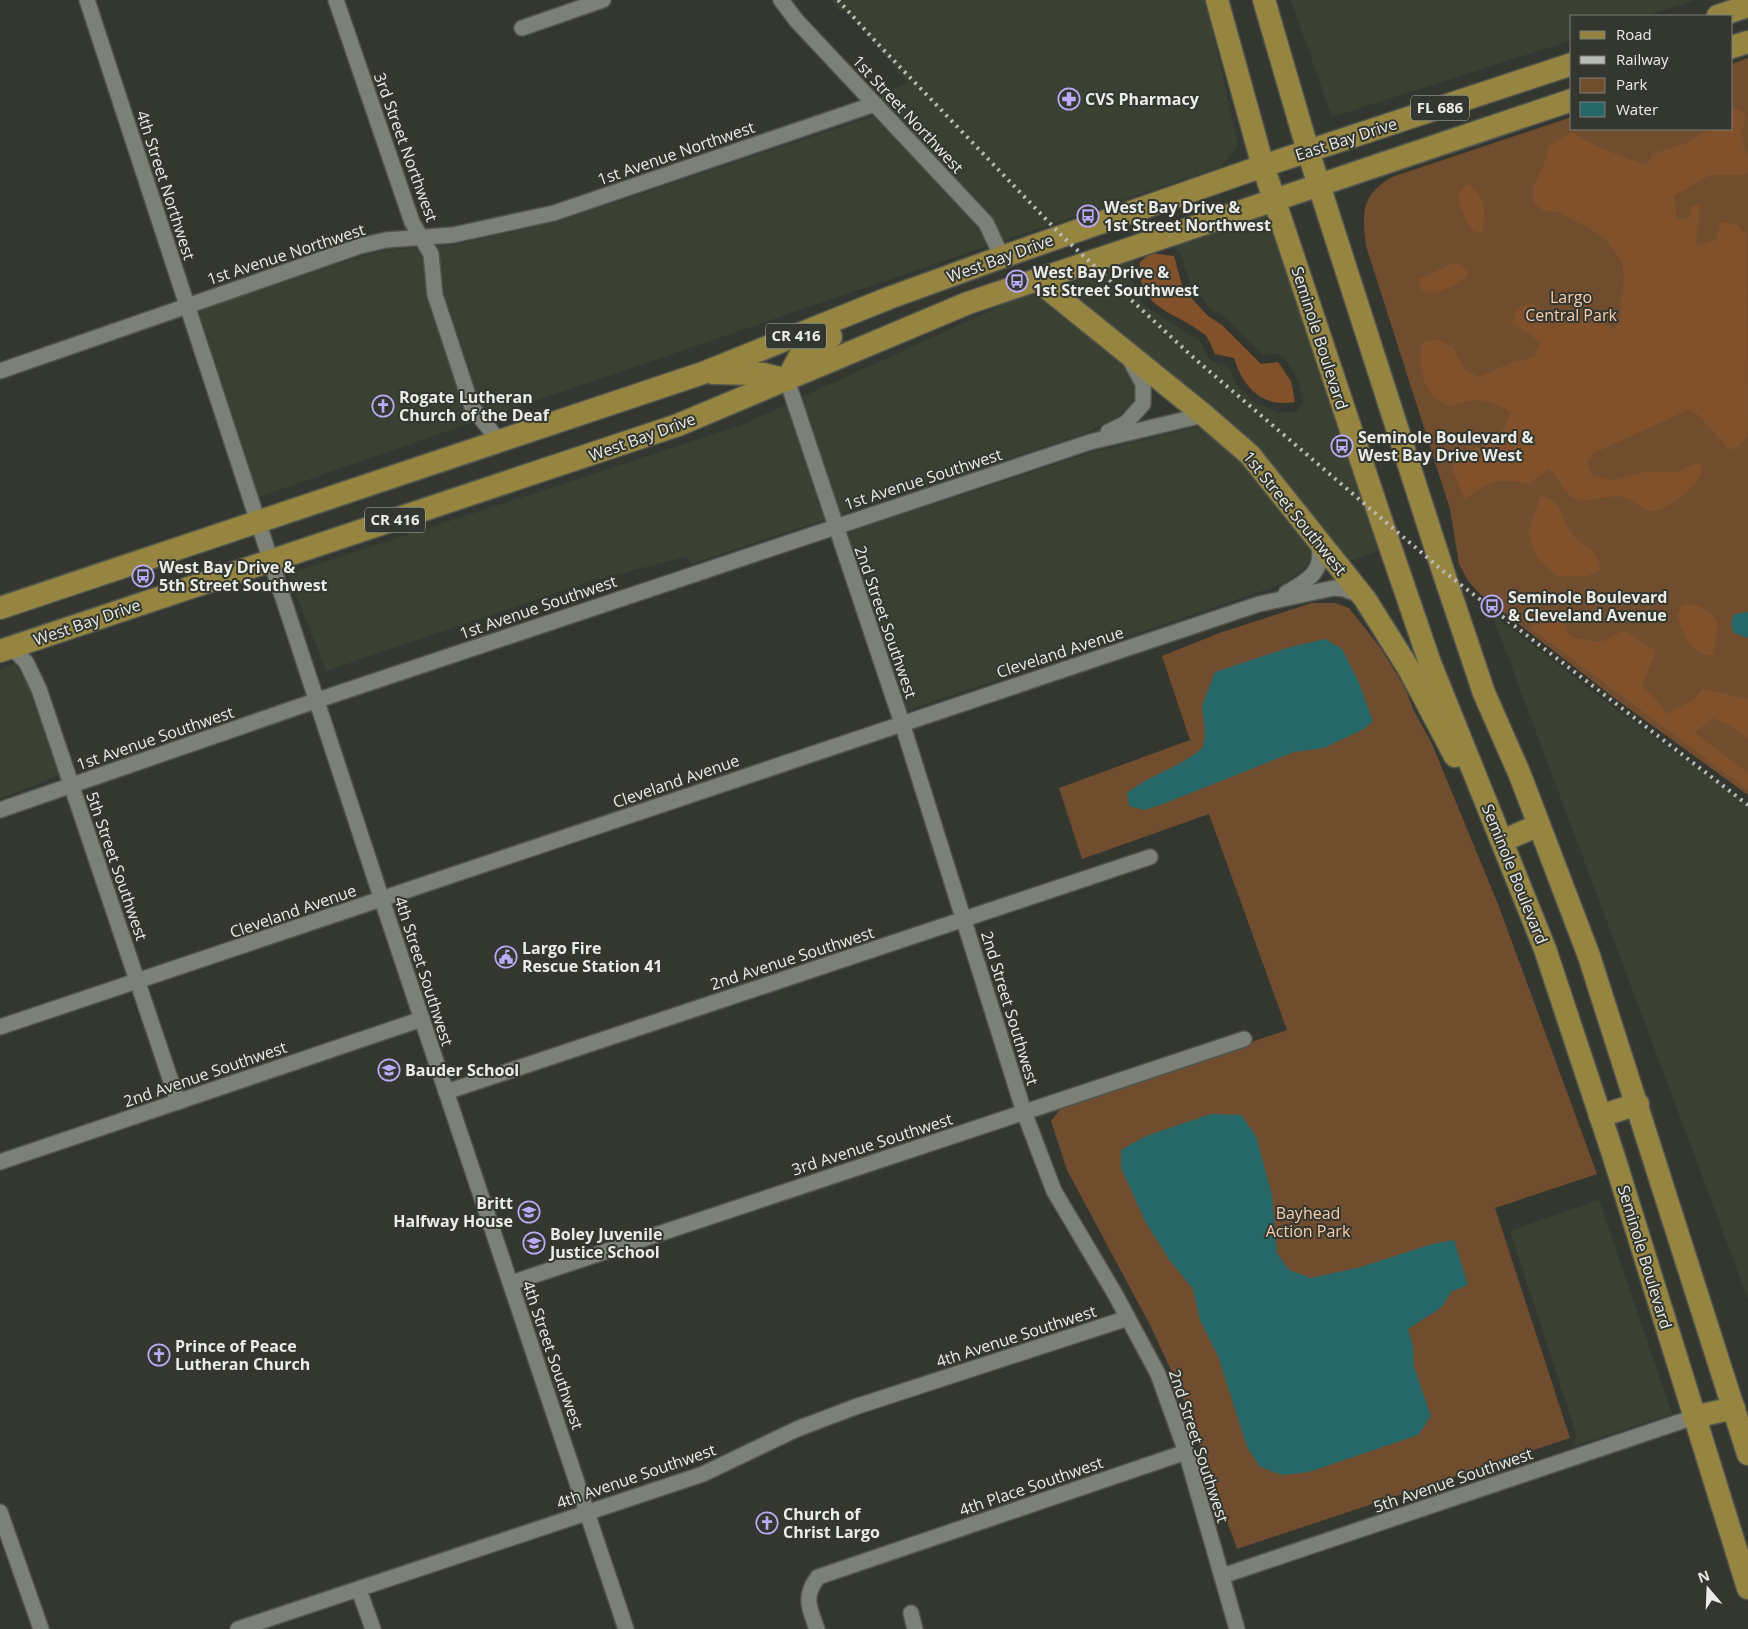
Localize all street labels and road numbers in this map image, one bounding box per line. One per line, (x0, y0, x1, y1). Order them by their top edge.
street label: 1st Street Northwest (847, 50, 969, 178)
street label: 3rd Street Northwest (369, 70, 443, 225)
road number: FL 686 (1411, 96, 1469, 120)
street label: 4th Street Northwest (131, 107, 201, 263)
street label: East Bay Drive (1292, 112, 1400, 166)
street label: 1st Avenue Northwest (594, 116, 758, 190)
street label: 1st Avenue Northwest (204, 218, 368, 290)
street label: West Bay Drive (944, 229, 1056, 287)
street label: Seminole Boulevard (1286, 264, 1354, 412)
road number: CR 416 (766, 324, 826, 348)
street label: West Bay Drive (586, 408, 698, 466)
street label: 1st Avenue Southwest (841, 443, 1005, 515)
street label: 1st Street Southwest (1238, 446, 1352, 580)
road number: CR 416 (365, 508, 425, 532)
street label: 2nd Street Southwest (850, 543, 923, 702)
street label: 1st Avenue Southwest (456, 570, 620, 644)
street label: West Bay Drive (31, 593, 143, 651)
street label: Cleveland Avenue (994, 621, 1126, 683)
street label: 1st Avenue Southwest (73, 701, 237, 775)
street label: Cleveland Avenue (610, 749, 742, 813)
street label: 5th Street Southwest (81, 789, 153, 944)
street label: Seminole Boulevard (1477, 801, 1553, 947)
street label: Cleveland Avenue (227, 879, 359, 943)
street label: 4th Street Southwest (389, 893, 459, 1049)
street label: 2nd Avenue Southwest (707, 921, 877, 995)
street label: 2nd Street Southwest (976, 928, 1044, 1088)
street label: 2nd Avenue Southwest (120, 1036, 290, 1112)
street label: 3rd Avenue Southwest (789, 1108, 956, 1180)
street label: Seminole Boulevard (1613, 1182, 1677, 1332)
street label: 4th Street Southwest (517, 1278, 589, 1433)
street label: 4th Avenue Southwest (933, 1300, 1099, 1372)
street label: 2nd Street Southwest (1164, 1366, 1234, 1526)
street label: 4th Avenue Southwest (553, 1438, 719, 1514)
street label: 5th Avenue Southwest (1370, 1442, 1536, 1518)
street label: 4th Place Southwest (956, 1451, 1106, 1521)

